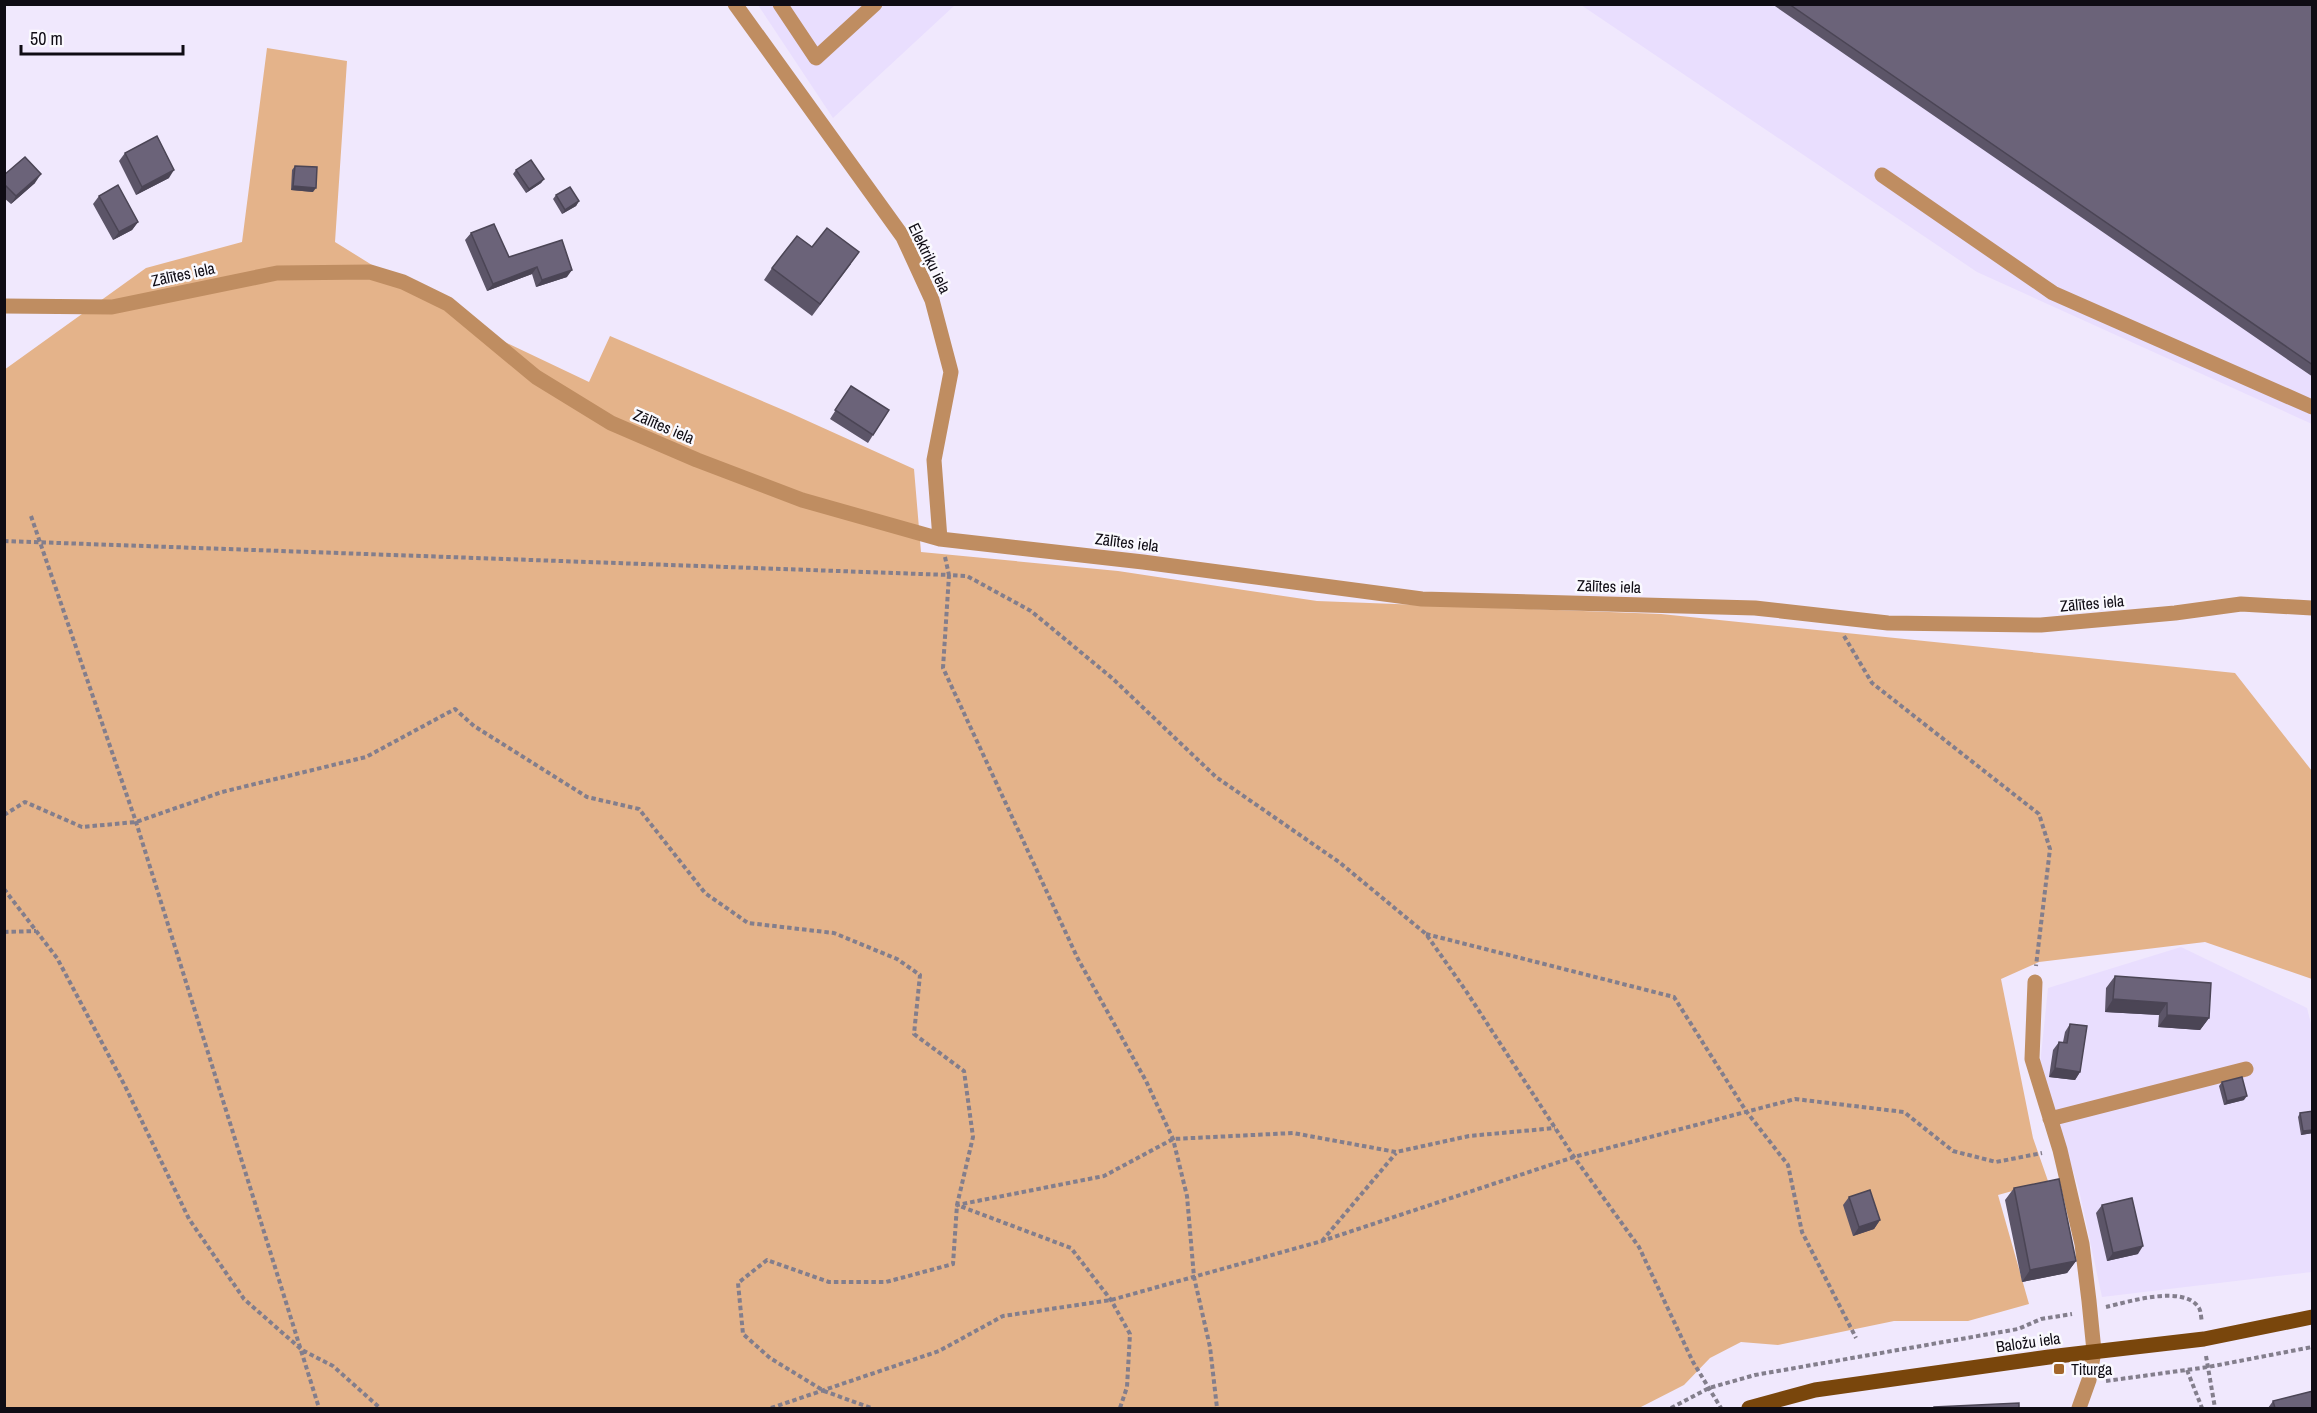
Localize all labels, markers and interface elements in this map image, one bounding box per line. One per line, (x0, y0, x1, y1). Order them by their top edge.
scale bar (21, 18, 183, 56)
text: 50 m (30, 26, 63, 51)
street label: Elektriķu iela (903, 219, 957, 298)
street label: Zālītes iela (149, 256, 217, 291)
street label: Zālītes iela (630, 403, 698, 449)
street label: Zālītes iela (1094, 527, 1161, 557)
street label: Zālītes iela (1577, 574, 1642, 598)
street label: Zālītes iela (2059, 589, 2126, 617)
street label: Baložu iela (1994, 1326, 2062, 1357)
place label: Titurga (2071, 1358, 2113, 1380)
marker: Titurga (2052, 1362, 2066, 1376)

